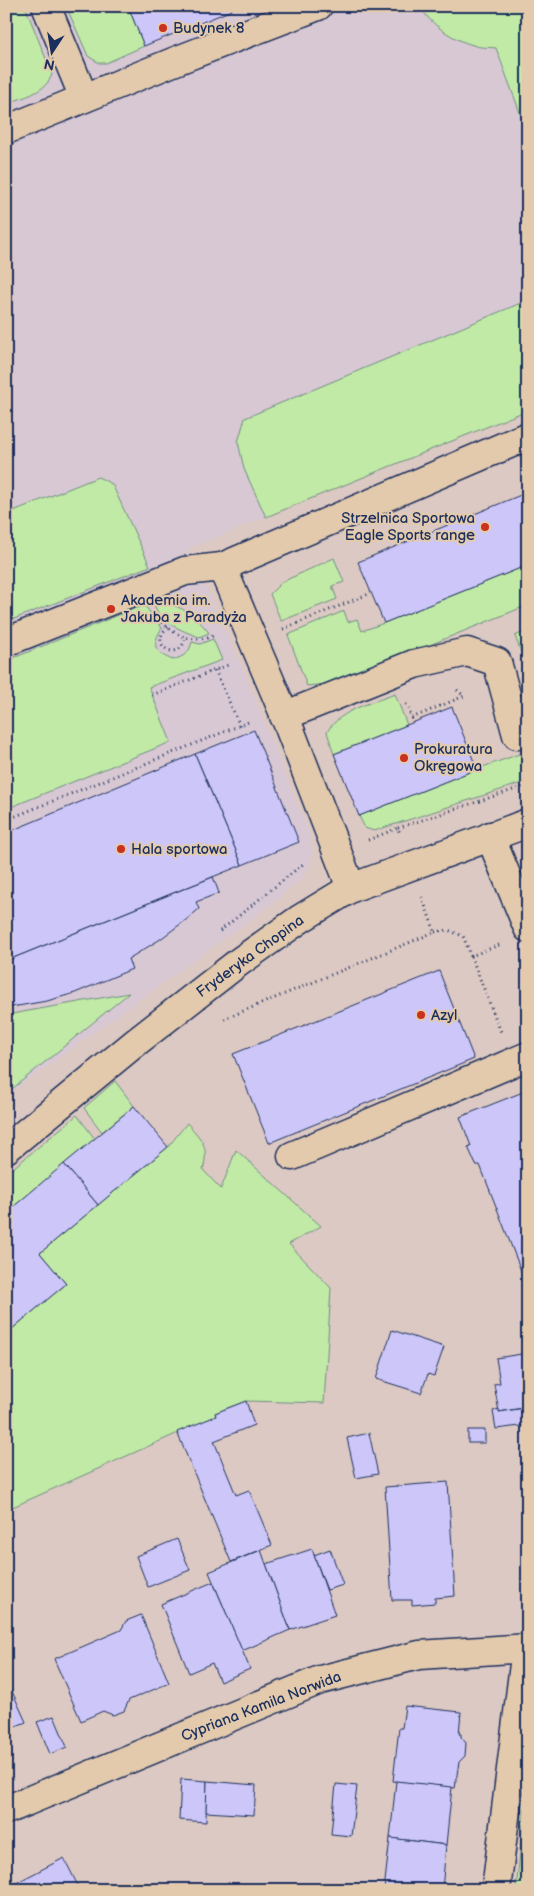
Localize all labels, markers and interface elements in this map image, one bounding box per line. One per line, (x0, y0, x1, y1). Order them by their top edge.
place label: Budynek 8 (173, 19, 245, 38)
marker: Budynek 8 (157, 22, 169, 34)
north arrow (28, 28, 78, 78)
text: N (42, 55, 56, 74)
place label: Strzelnica Sportowa Eagle Sports range (341, 509, 475, 545)
marker: Strzelnica Sportowa Eagle Sports range (479, 521, 491, 533)
place label: Akademia im. Jakuba z Paradyża (121, 591, 247, 627)
marker: Akademia im. Jakuba z Paradyża (105, 603, 117, 615)
place label: Prokuratura Okręgowa (414, 740, 493, 776)
marker: Prokuratura Okręgowa (398, 752, 410, 764)
place label: Hala sportowa (131, 840, 228, 859)
marker: Hala sportowa (115, 843, 127, 855)
street label: Fryderyka Chopina (193, 911, 308, 1002)
place label: Azyl (431, 1006, 457, 1025)
marker: Azyl (415, 1009, 427, 1021)
street label: Cypriana Kamila Norwida (178, 1667, 344, 1746)

